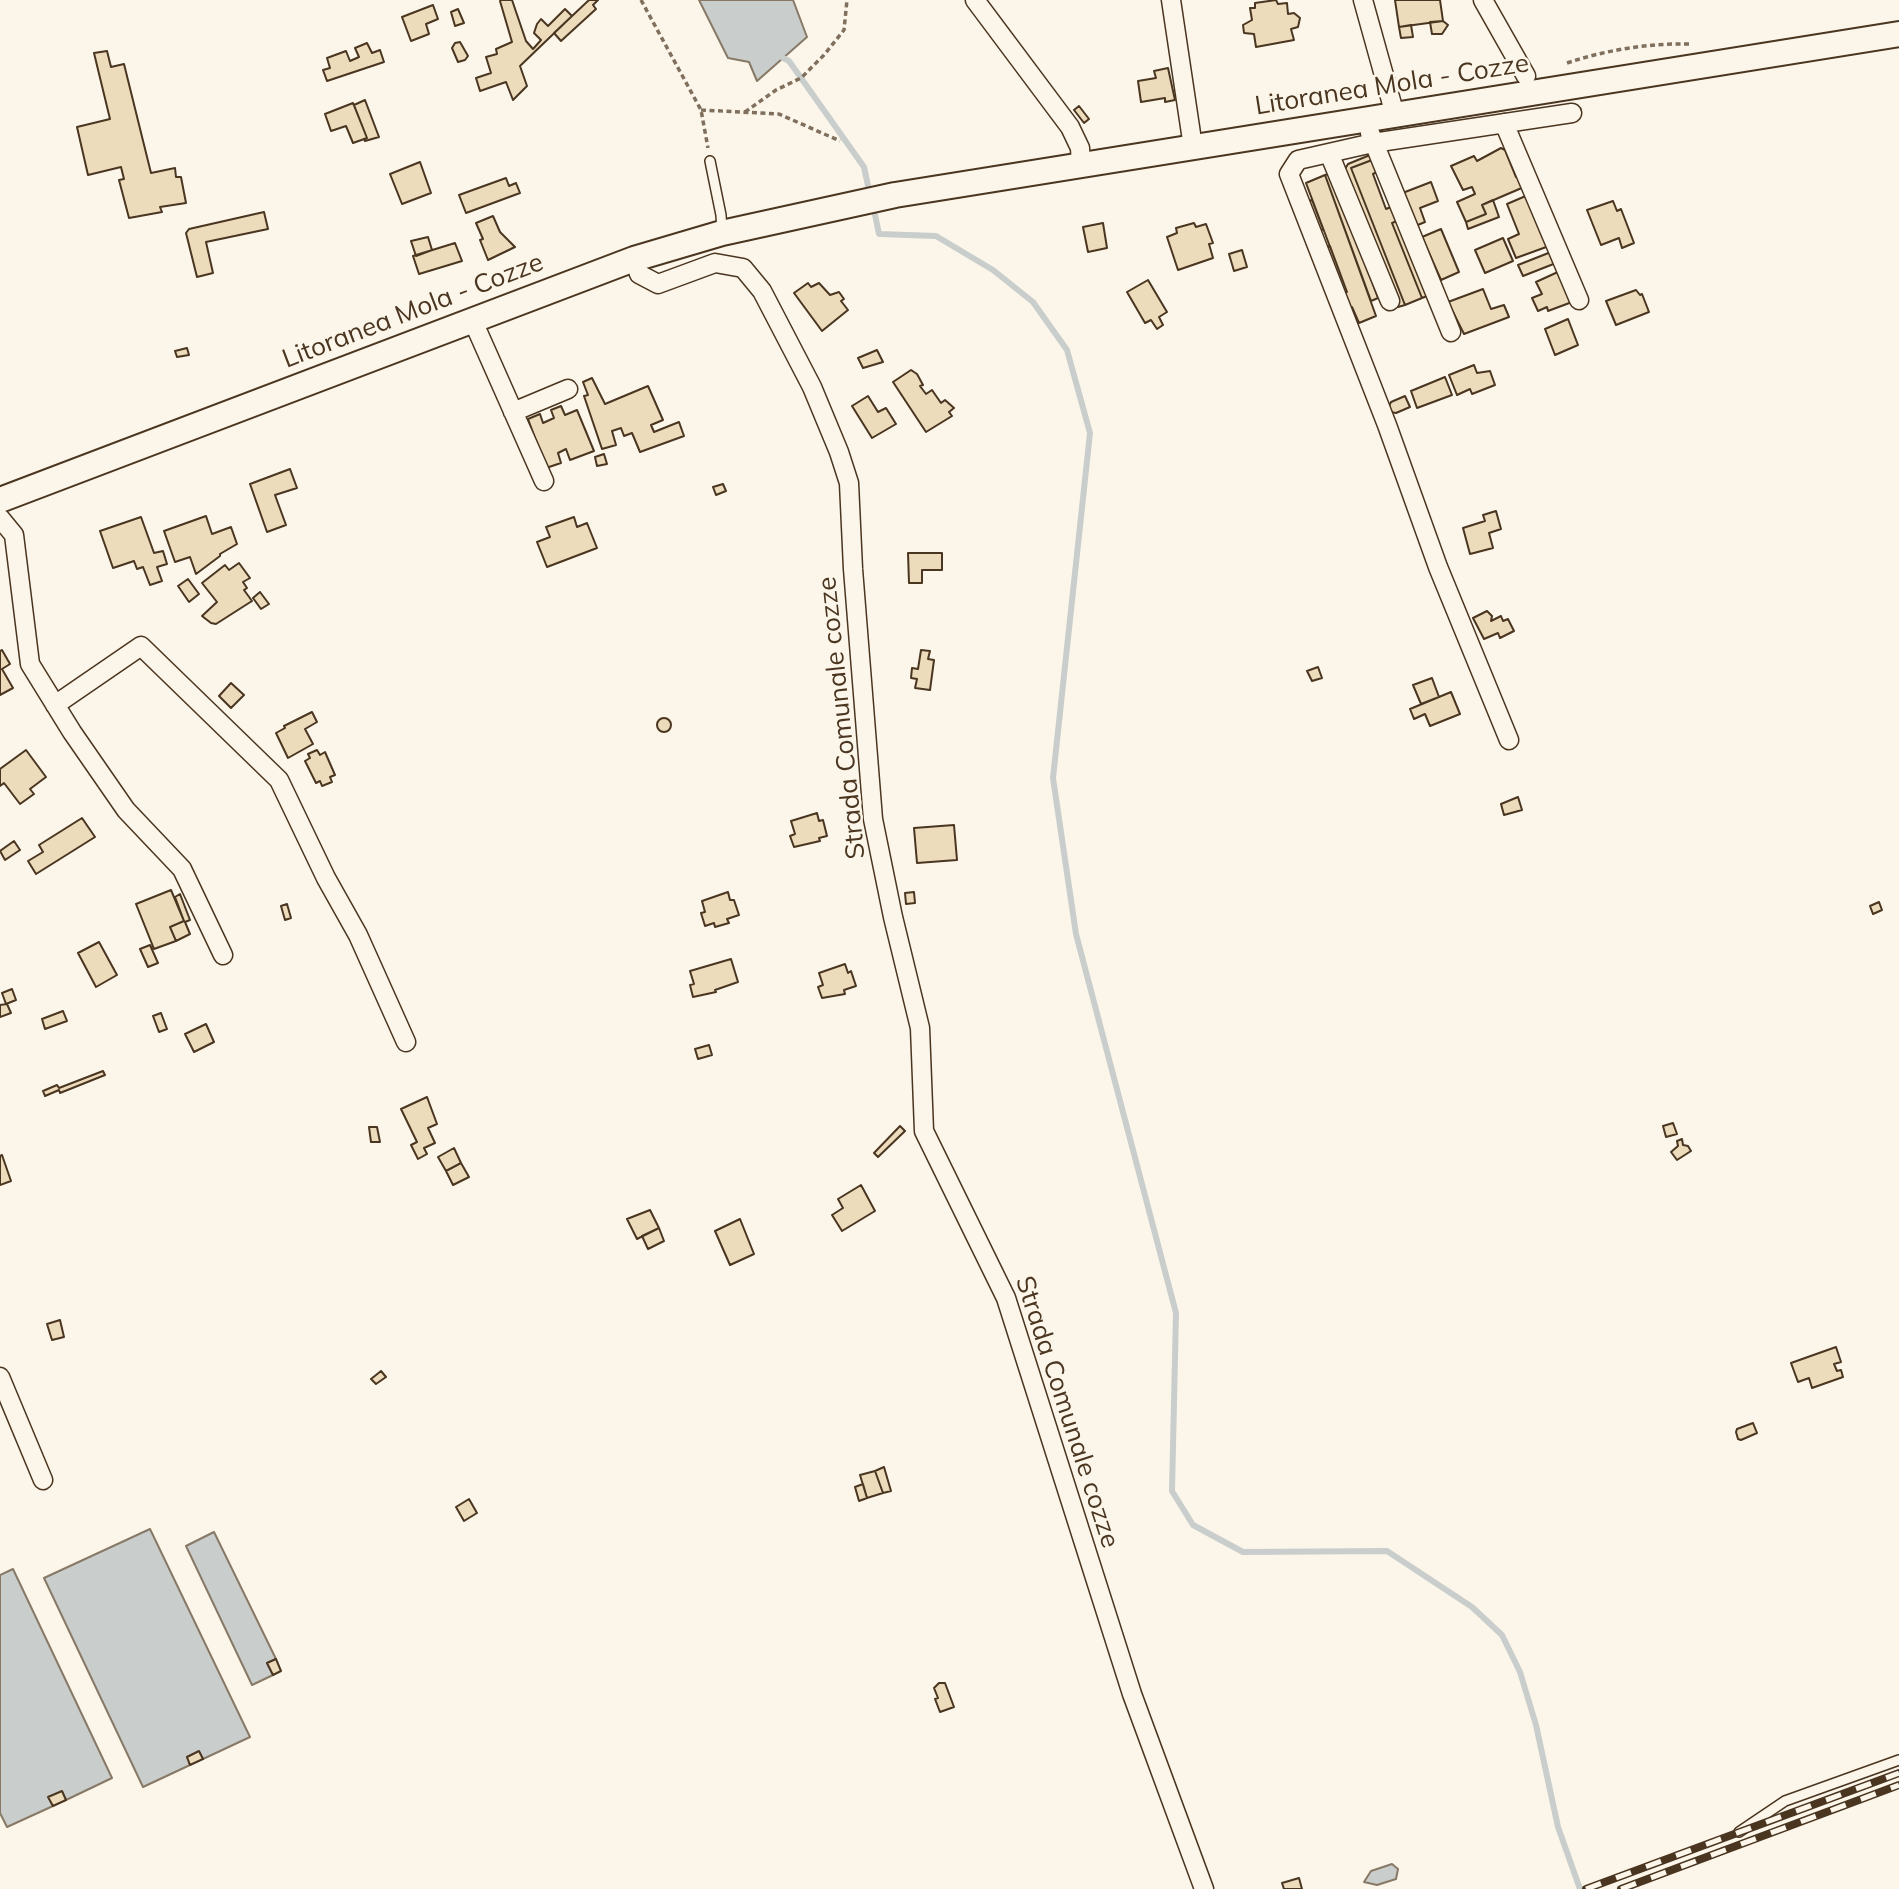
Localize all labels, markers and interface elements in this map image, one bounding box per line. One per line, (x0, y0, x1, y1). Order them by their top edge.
street label: Litoranea Mola - Cozze (1253, 48, 1531, 122)
street label: Litoranea Mola - Cozze (278, 247, 548, 375)
street label: Strada Comunale cozze (812, 575, 872, 861)
street label: Strada Comunale cozze (1008, 1272, 1126, 1552)

